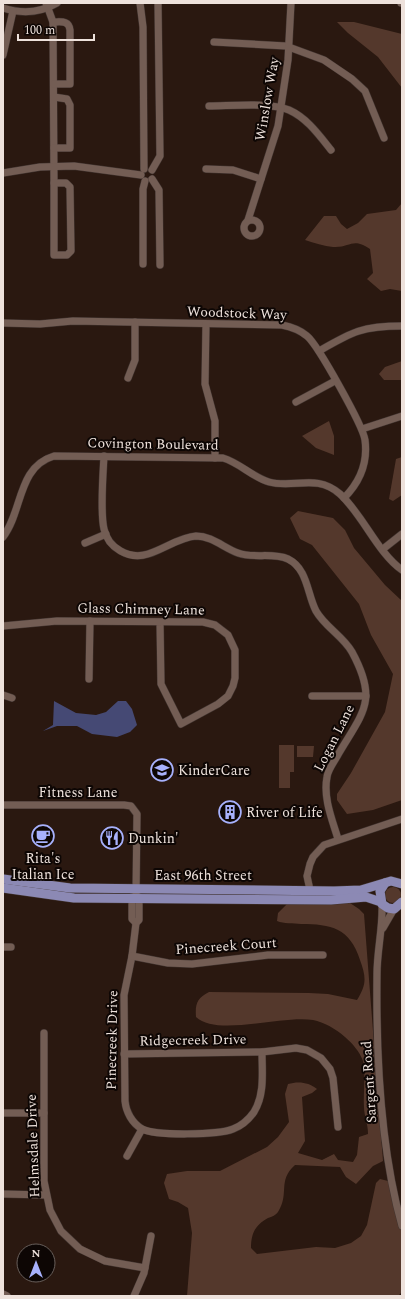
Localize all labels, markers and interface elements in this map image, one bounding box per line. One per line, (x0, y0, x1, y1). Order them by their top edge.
scale bar (18, 16, 94, 42)
text: 100 m (24, 21, 55, 40)
street label: Winslow Way (249, 54, 285, 143)
street label: Woodstock Way (187, 301, 289, 325)
street label: Covington Boulevard (87, 432, 219, 456)
street label: Glass Chimney Lane (77, 597, 205, 621)
street label: Logan Lane (308, 701, 360, 775)
school or university icon: KinderCare (149, 757, 175, 783)
place label: KinderCare (178, 760, 250, 781)
street label: Fitness Lane (39, 782, 118, 803)
building icon: River of Life (217, 799, 243, 825)
place label: River of Life (246, 802, 323, 823)
cafe icon: Rita's Italian Ice (30, 823, 56, 849)
restaurant icon: Dunkin' (99, 825, 125, 851)
place label: Dunkin' (128, 828, 178, 849)
place label: Rita's Italian Ice (11, 848, 75, 885)
street label: East 96th Street (154, 865, 252, 886)
street label: Pinecreek Court (175, 932, 277, 960)
street label: Pinecreek Drive (101, 990, 123, 1090)
street label: Ridgecreek Drive (139, 1029, 247, 1051)
street label: Sargent Road (356, 1040, 382, 1124)
street label: Helmsdale Drive (21, 1094, 45, 1198)
north arrow (16, 1243, 56, 1283)
text: N (32, 1245, 41, 1262)

